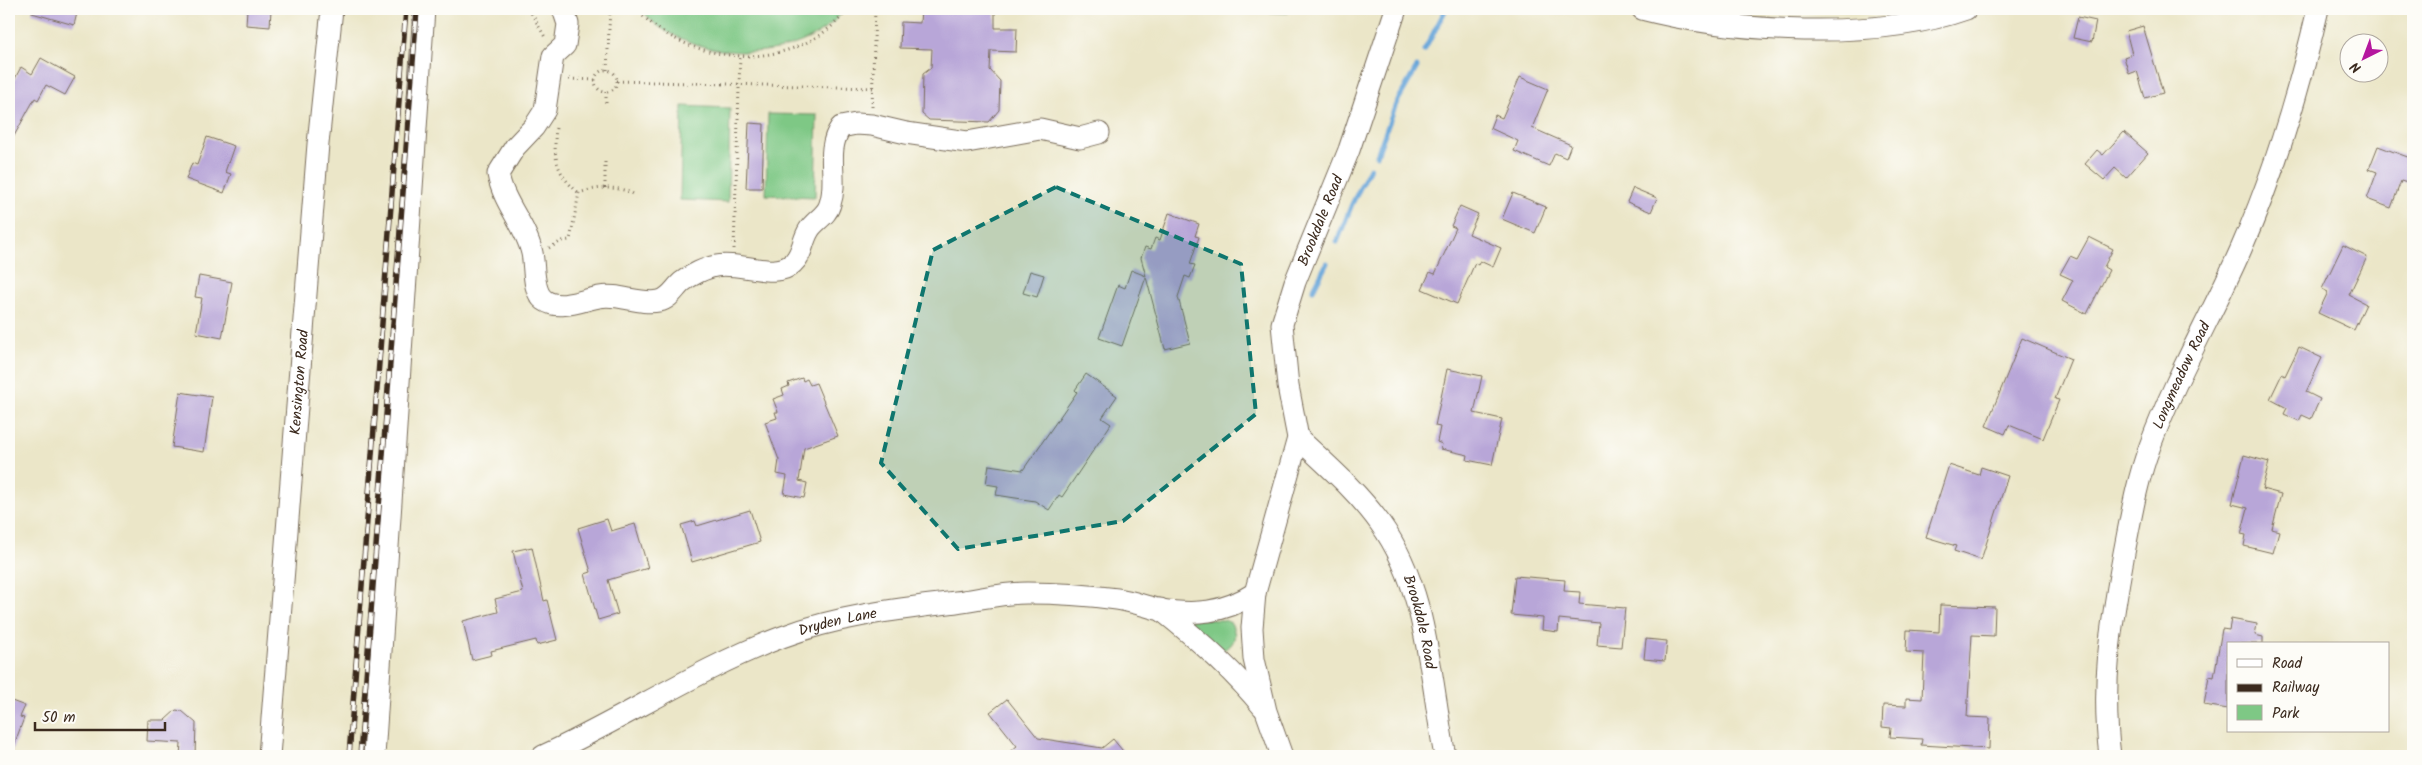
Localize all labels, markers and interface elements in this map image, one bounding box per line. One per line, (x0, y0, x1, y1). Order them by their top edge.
north arrow (2340, 32, 2390, 82)
text: N (2345, 56, 2367, 78)
street label: Brookdale Road (1292, 171, 1351, 270)
street label: Longmeadow Road (2147, 317, 2218, 433)
street label: Kensington Road (284, 328, 316, 436)
street label: Brookdale Road (1396, 572, 1442, 671)
street label: Dryden Lane (796, 602, 879, 643)
legend (2227, 642, 2390, 732)
text: Road (2272, 652, 2303, 676)
text: Railway (2272, 676, 2320, 700)
scale bar (35, 700, 165, 732)
text: Park (2272, 702, 2300, 726)
text: 50 m (42, 706, 76, 730)

